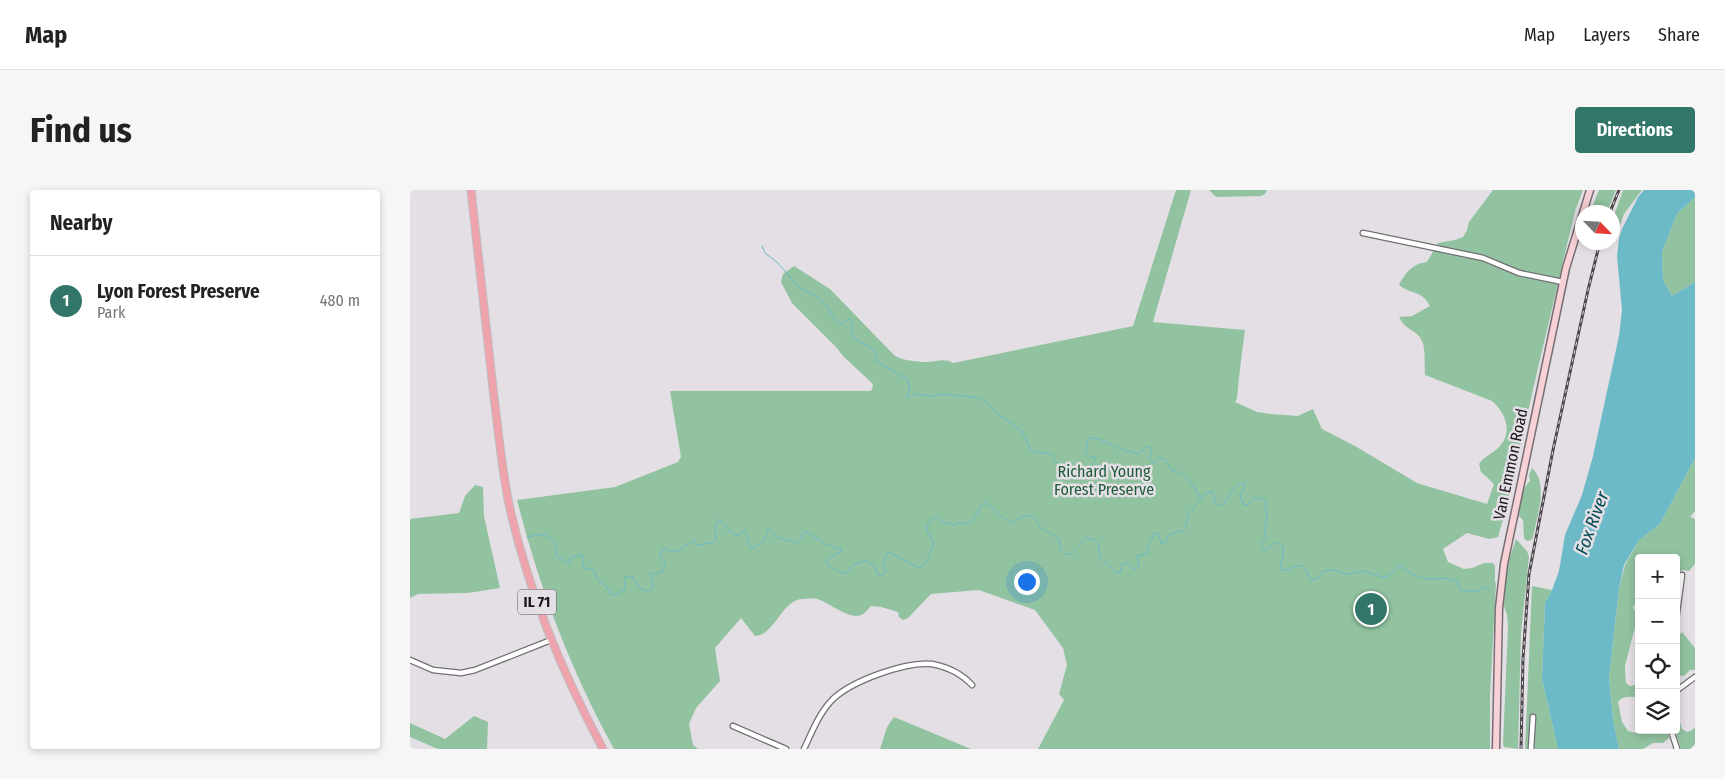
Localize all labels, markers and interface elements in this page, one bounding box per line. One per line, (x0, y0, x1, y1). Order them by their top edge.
text: Map (25, 21, 67, 49)
text: Map (1524, 24, 1555, 46)
text: Layers (1583, 24, 1630, 46)
text: Share (1658, 24, 1700, 46)
button: Directions (1575, 107, 1695, 153)
text: Find us (30, 109, 132, 151)
north arrow (1575, 205, 1620, 250)
text: Nearby (50, 210, 112, 236)
text: Lyon Forest Preserve (97, 280, 260, 303)
text: 1 (63, 291, 69, 310)
text: 480 m (320, 291, 360, 310)
text: Park (97, 303, 125, 322)
street label: Van Emmon Road (1489, 407, 1532, 521)
park label: Richard Young Forest Preserve (1054, 462, 1154, 499)
water label: Fox River (1570, 488, 1614, 557)
map controls (1635, 554, 1680, 734)
button: + (1635, 554, 1680, 599)
your location (1014, 569, 1040, 595)
road number: IL 71 (518, 590, 556, 614)
pin: 1 (1355, 590, 1387, 628)
button: − (1635, 599, 1680, 644)
button: locate (1635, 644, 1680, 689)
button: layers (1635, 689, 1680, 734)

